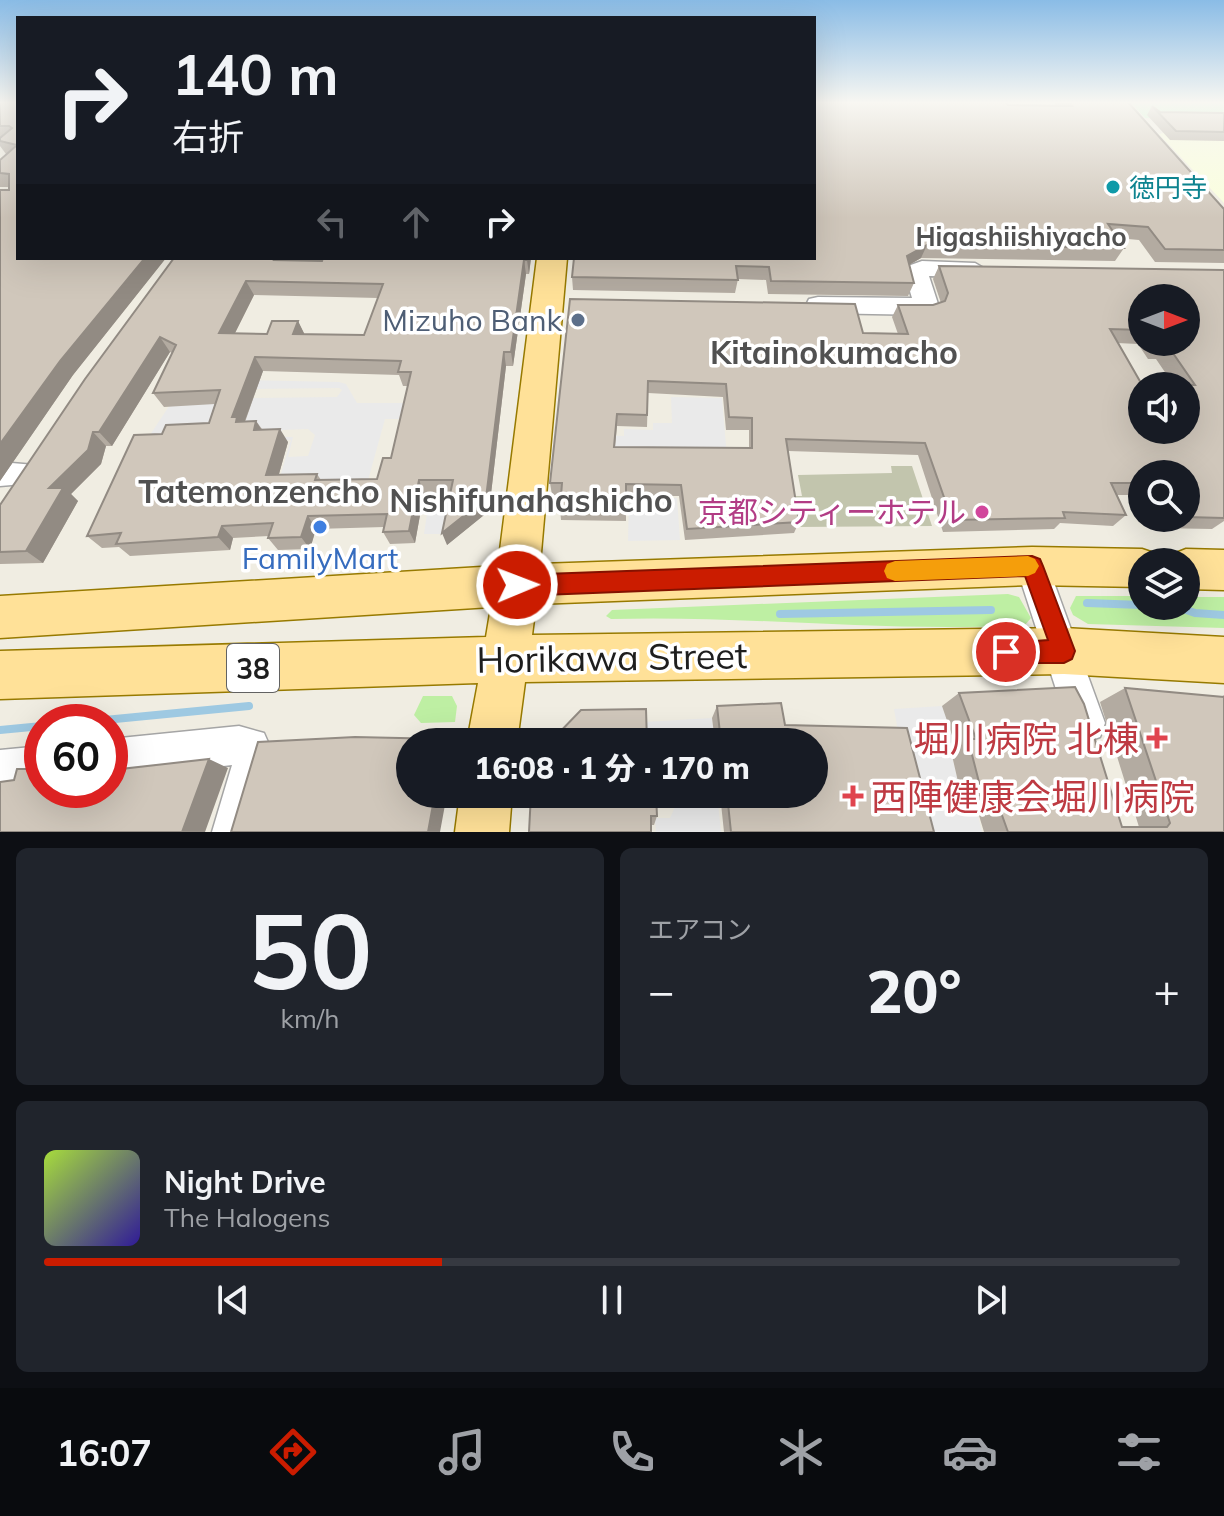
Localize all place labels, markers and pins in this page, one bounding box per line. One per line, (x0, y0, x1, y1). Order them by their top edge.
place label: 徳円寺 (1129, 171, 1207, 204)
marker: 徳円寺 (1104, 178, 1122, 196)
place label: Mizuho Bank (382, 301, 563, 339)
marker: Mizuho Bank (569, 311, 587, 329)
place label: 京都シティーホテル (698, 493, 966, 531)
marker: 京都シティーホテル (973, 503, 991, 521)
marker: FamilyMart (311, 518, 329, 536)
place label: FamilyMart (242, 539, 398, 577)
pin (972, 618, 1040, 686)
place label: 堀川病院 北棟 (914, 716, 1139, 761)
marker: 堀川病院 北棟 (1146, 727, 1168, 749)
place label: 西陣健康会堀川病院 (871, 774, 1195, 819)
marker: 西陣健康会堀川病院 (842, 785, 864, 807)

